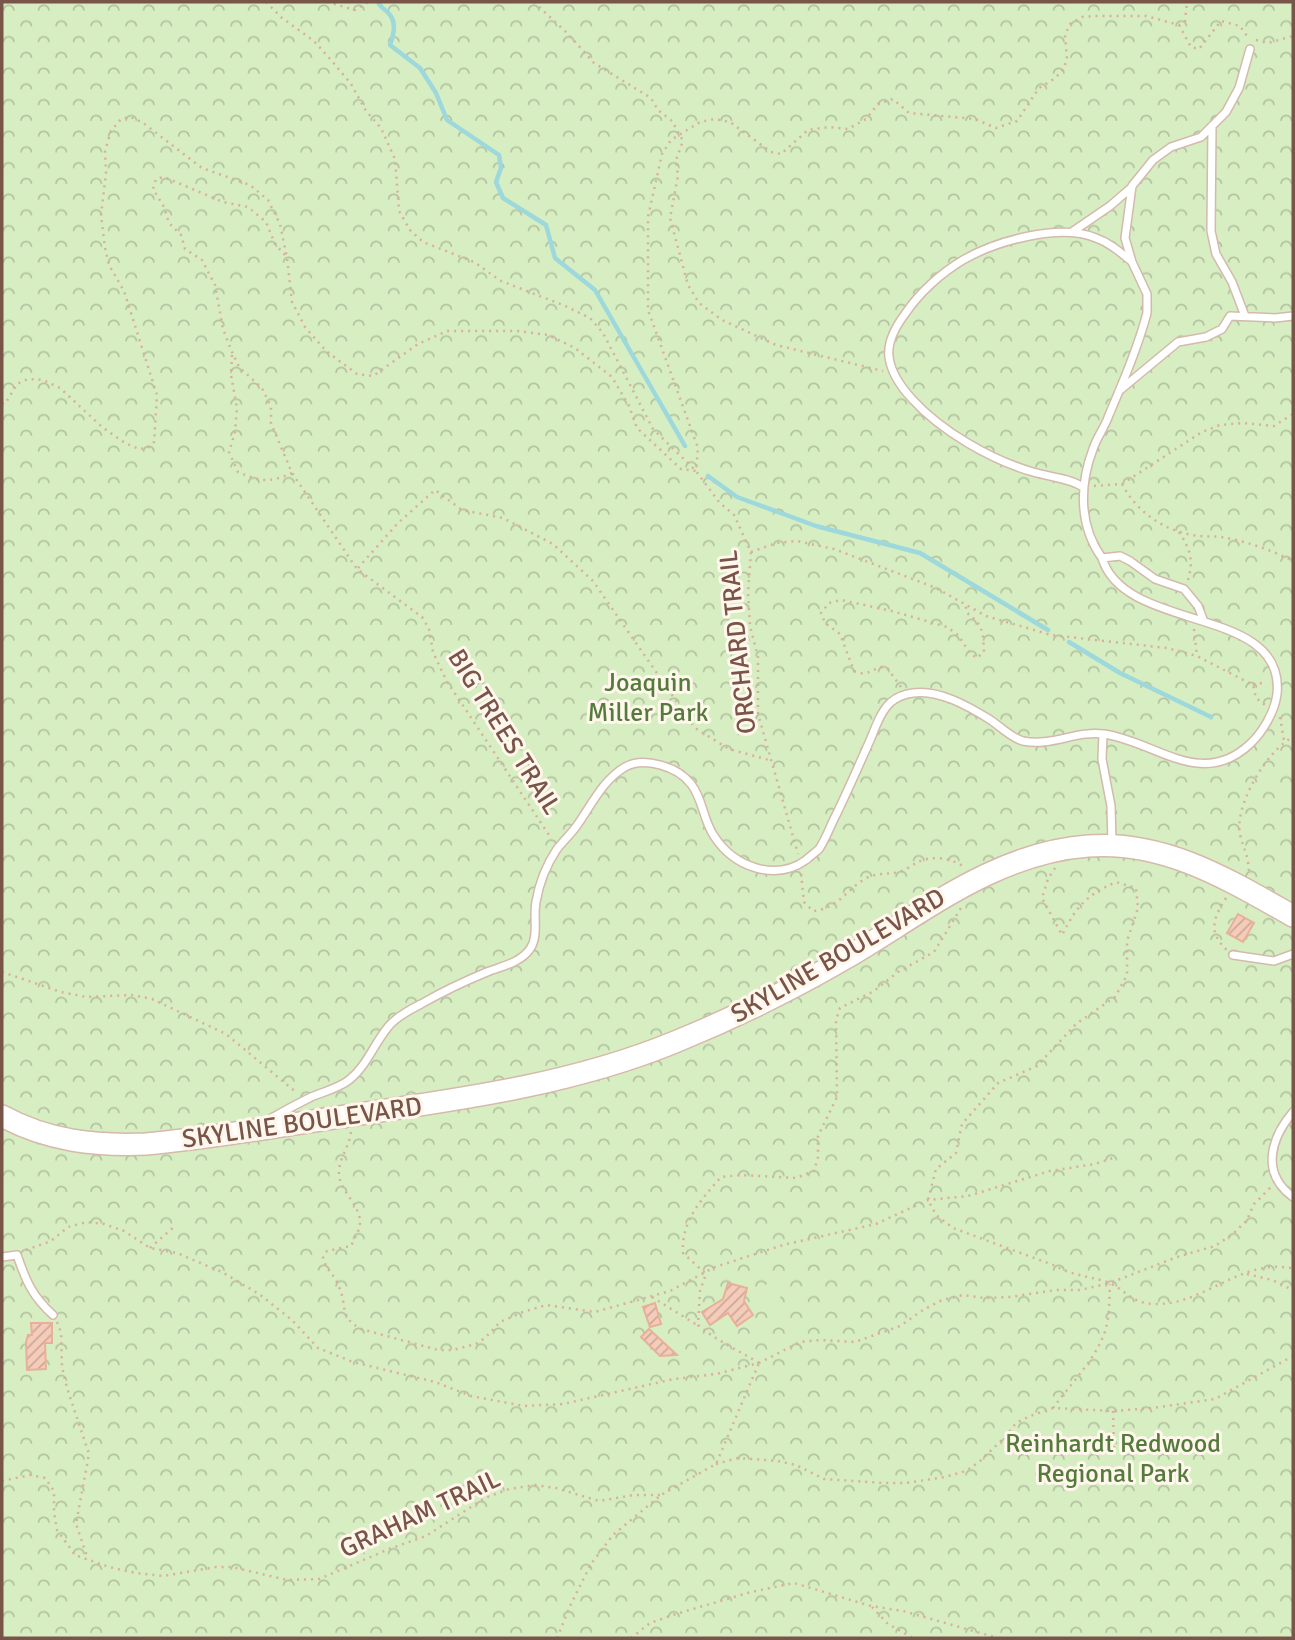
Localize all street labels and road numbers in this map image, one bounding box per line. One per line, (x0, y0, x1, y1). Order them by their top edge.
street label: ORCHARD TRAIL (712, 548, 764, 736)
street label: BIG TREES TRAIL (440, 643, 568, 821)
street label: SKYLINE BOULEVARD (725, 882, 951, 1030)
street label: SKYLINE BOULEVARD (180, 1090, 424, 1156)
street label: GRAHAM TRAIL (335, 1463, 505, 1565)

